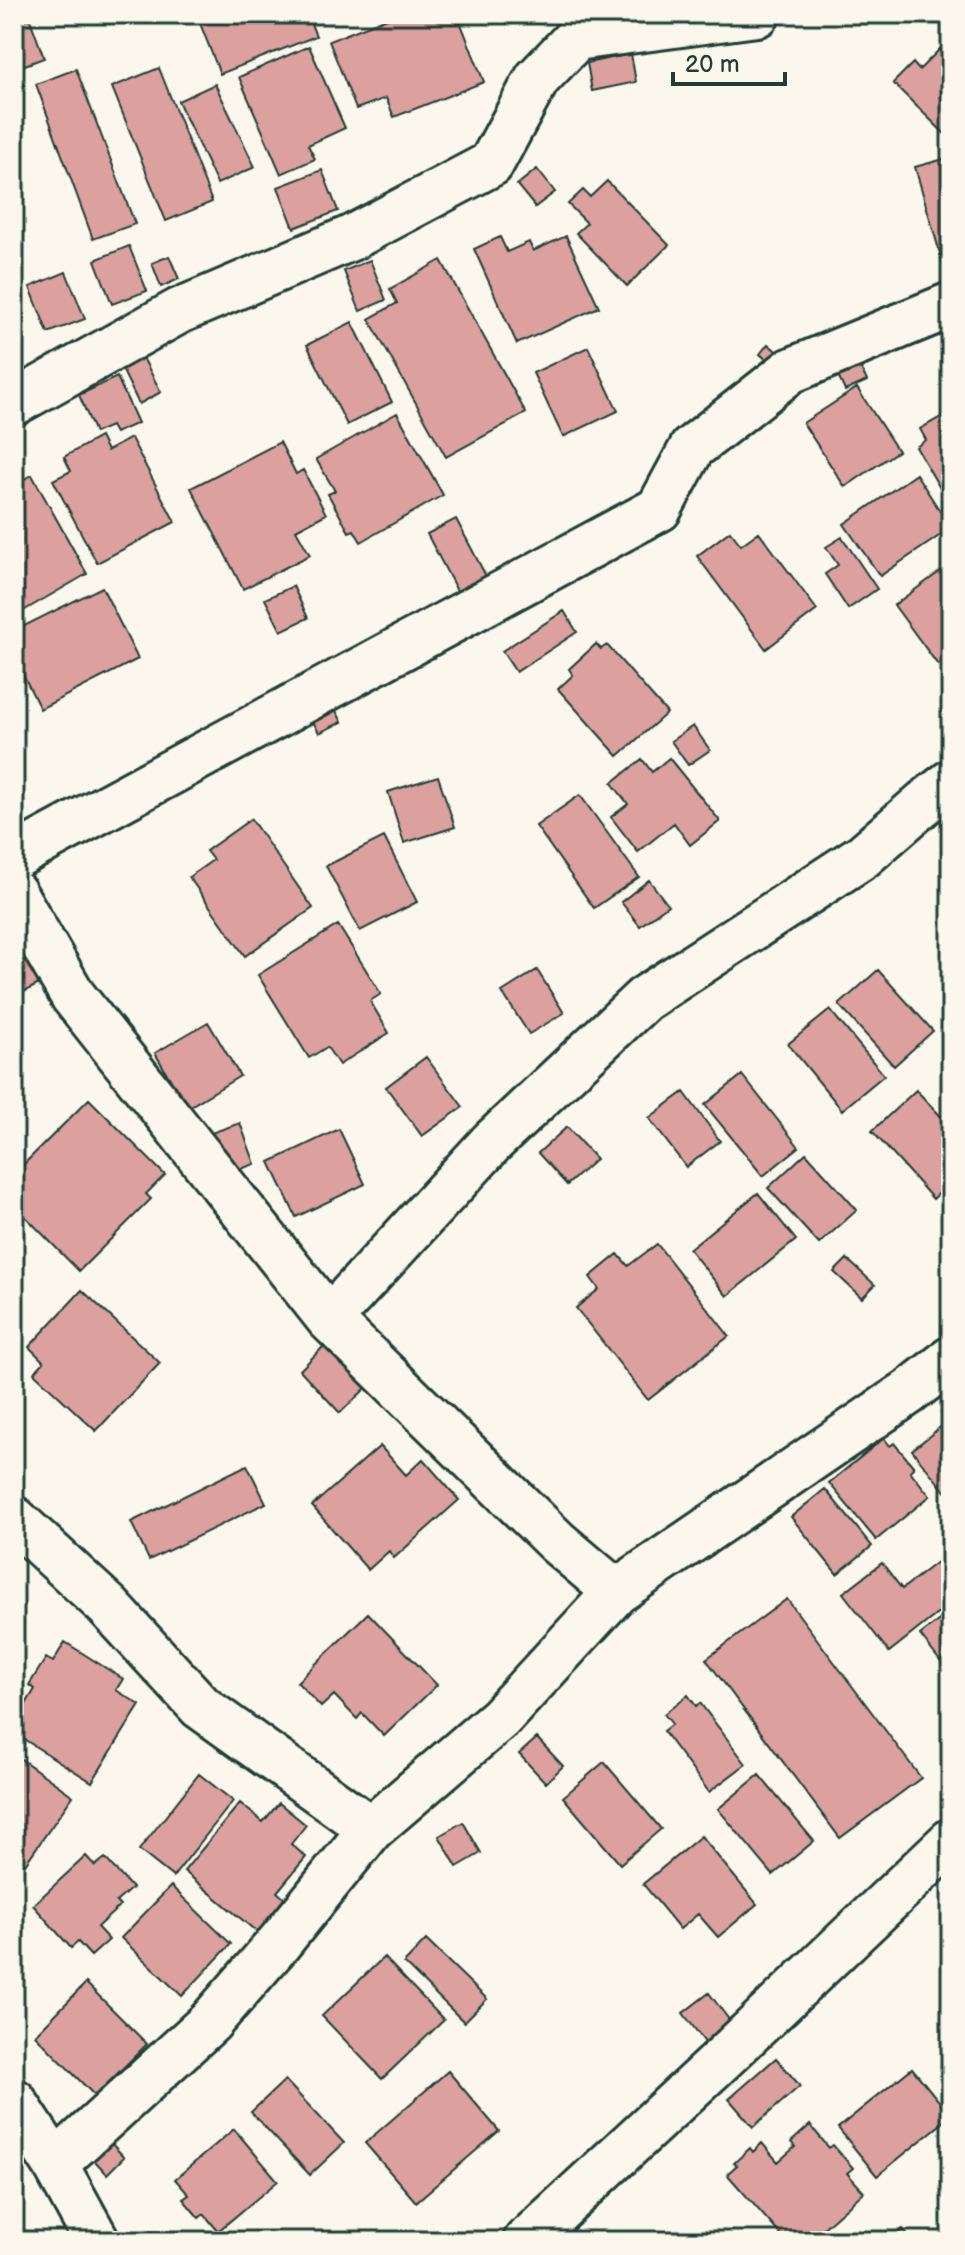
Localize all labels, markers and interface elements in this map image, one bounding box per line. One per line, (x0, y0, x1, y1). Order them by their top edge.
scale bar (673, 36, 785, 86)
text: 20 m (685, 50, 740, 79)

